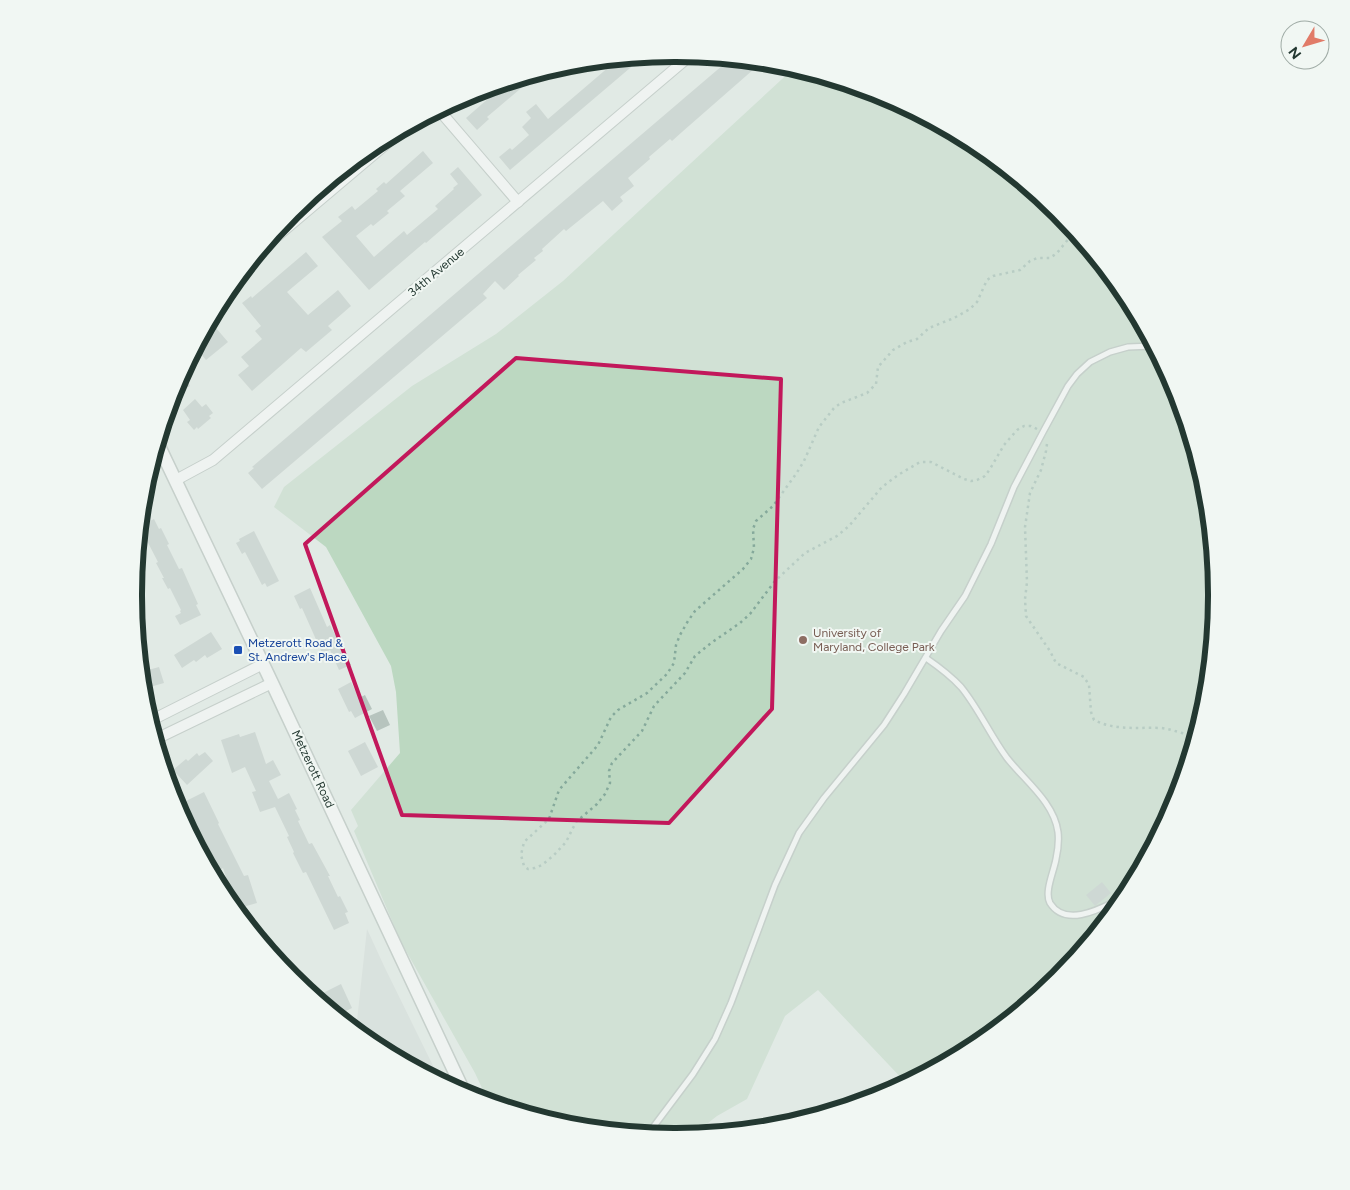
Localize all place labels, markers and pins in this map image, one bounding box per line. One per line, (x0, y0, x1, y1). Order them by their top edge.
place label: University of Maryland, College Park (813, 626, 935, 654)
marker: University of Maryland, College Park (797, 634, 809, 646)
place label: Metzerott Road & St. Andrew's Place (248, 636, 347, 664)
marker: Metzerott Road & St. Andrew's Place (232, 644, 244, 656)

